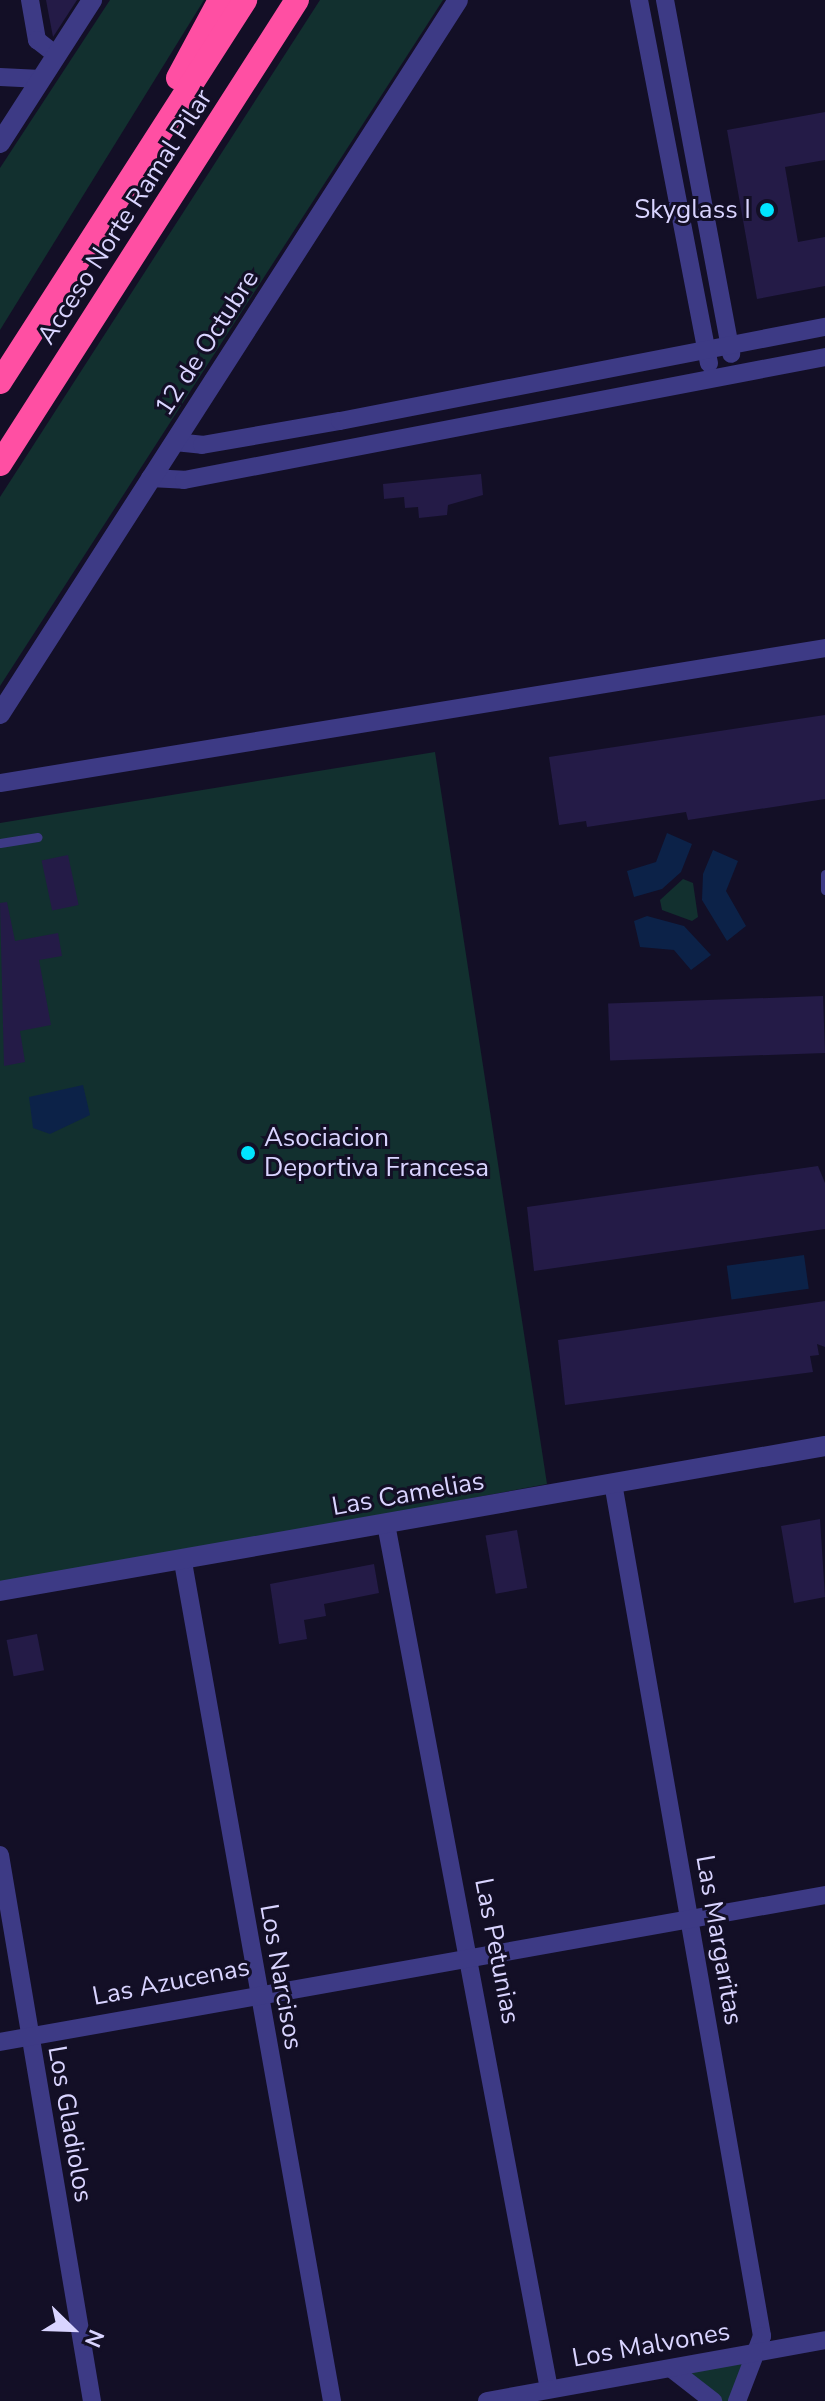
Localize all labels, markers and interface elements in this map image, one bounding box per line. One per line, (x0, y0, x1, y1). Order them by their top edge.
street label: Acceso Norte Ramal Pilar (31, 84, 219, 350)
place label: Skyglass I (634, 194, 751, 226)
marker: Skyglass I (758, 201, 776, 219)
street label: 12 de Octubre (148, 264, 266, 422)
place label: Asociacion Deportiva Francesa (264, 1122, 489, 1184)
marker: Asociacion Deportiva Francesa (239, 1144, 257, 1162)
street label: Las Camelias (329, 1465, 487, 1523)
street label: Las Margaritas (689, 1853, 749, 2027)
street label: Las Petunias (468, 1876, 526, 2026)
street label: Los Narcisos (253, 1902, 309, 2052)
street label: Las Azucenas (90, 1951, 252, 2013)
street label: Los Gladiolos (41, 2043, 99, 2205)
north arrow (32, 2289, 112, 2369)
street label: Los Malvones (570, 2316, 732, 2374)
text: N (77, 2325, 111, 2352)

